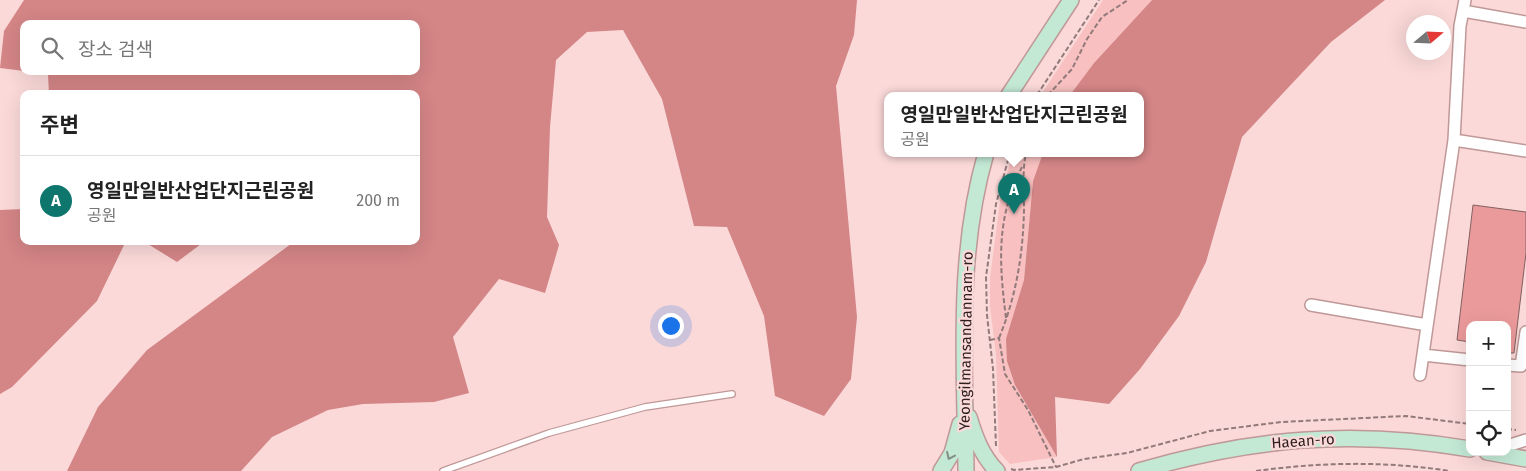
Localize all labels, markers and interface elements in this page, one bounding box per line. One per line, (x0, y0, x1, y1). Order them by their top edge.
north arrow (1406, 15, 1451, 60)
search box (20, 20, 420, 75)
icon: search (38, 34, 66, 62)
text: 장소 검색 (78, 38, 153, 61)
popup (884, 92, 1144, 157)
text: 영일만일반산업단지근린공원 (900, 103, 1128, 126)
text: 주변 (40, 112, 79, 138)
text: 공원 (900, 130, 930, 149)
pin: A (998, 173, 1030, 214)
text: 영일만일반산업단지근린공원 (87, 179, 314, 202)
text: A (51, 191, 61, 210)
text: 200 m (356, 191, 400, 210)
text: 공원 (87, 206, 116, 225)
street label: Yeongilmansandannam-ro (955, 251, 977, 431)
your location (658, 313, 684, 339)
map controls (1466, 321, 1511, 456)
button: + (1466, 321, 1511, 366)
button: − (1466, 366, 1511, 411)
button: locate (1466, 411, 1511, 456)
street label: Haean-ro (1271, 430, 1335, 452)
one-way arrow (945, 451, 956, 460)

